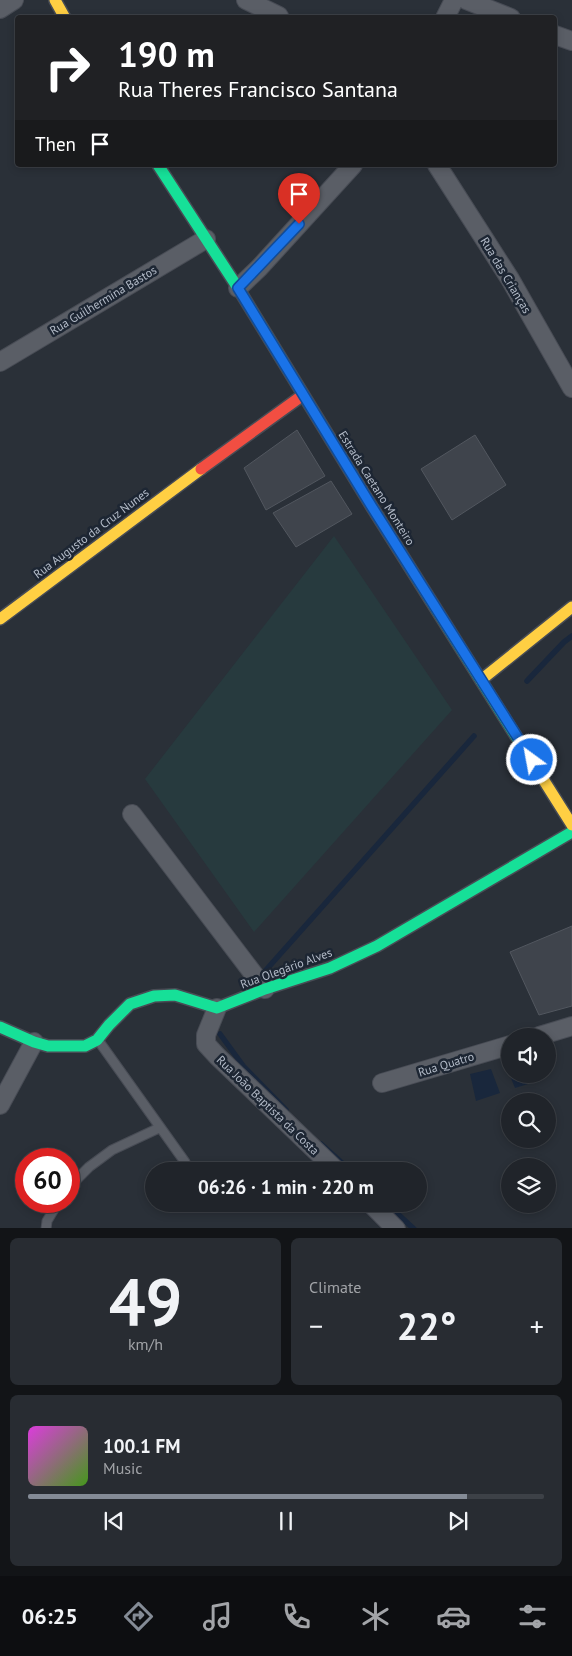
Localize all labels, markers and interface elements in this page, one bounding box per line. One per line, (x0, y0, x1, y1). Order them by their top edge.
text: 190 m (118, 31, 215, 77)
icon: right (35, 35, 100, 100)
text: Rua Theres Francisco Santana (118, 75, 398, 103)
icon: arrive (86, 130, 114, 158)
text: Then (35, 132, 76, 156)
pin (278, 173, 320, 224)
icon: arrive (285, 180, 313, 208)
street label: Rua das Crianças (477, 234, 535, 316)
street label: Rua Guilhermina Bastos (47, 262, 159, 338)
street label: Estrada Caetano Monteiro (336, 428, 418, 548)
street label: Rua Augusto da Cruz Nunes (30, 485, 152, 581)
position arrow (505, 733, 557, 785)
street label: Rua Olegário Alves (238, 944, 334, 992)
map controls (501, 1028, 556, 1213)
button: sound (501, 1028, 556, 1083)
street label: Rua Quatro (416, 1048, 476, 1080)
street label: Rua João Baptista da Costa (214, 1052, 322, 1158)
button: search (501, 1093, 556, 1148)
speed limit sign: 60 (15, 1148, 80, 1213)
button: layers (501, 1158, 556, 1213)
text: 06:26 · 1 min · 220 m (198, 1175, 374, 1199)
text: 49 (109, 1259, 182, 1343)
text: Climate (309, 1277, 361, 1297)
text: 22° (397, 1301, 456, 1350)
text: − (309, 1307, 323, 1344)
text: + (530, 1307, 544, 1344)
text: km/h (128, 1334, 163, 1354)
text: 100.1 FM (103, 1434, 180, 1458)
text: Music (103, 1458, 143, 1478)
icon: previous (100, 1507, 128, 1535)
icon: pause (272, 1507, 300, 1535)
icon: next (444, 1507, 472, 1535)
icon: directions (121, 1599, 156, 1634)
icon: music (200, 1599, 235, 1634)
icon: phone (279, 1599, 314, 1634)
icon: climate (358, 1599, 393, 1634)
icon: car (436, 1599, 471, 1634)
icon: filters (515, 1599, 550, 1634)
text: 06:25 (22, 1602, 78, 1630)

